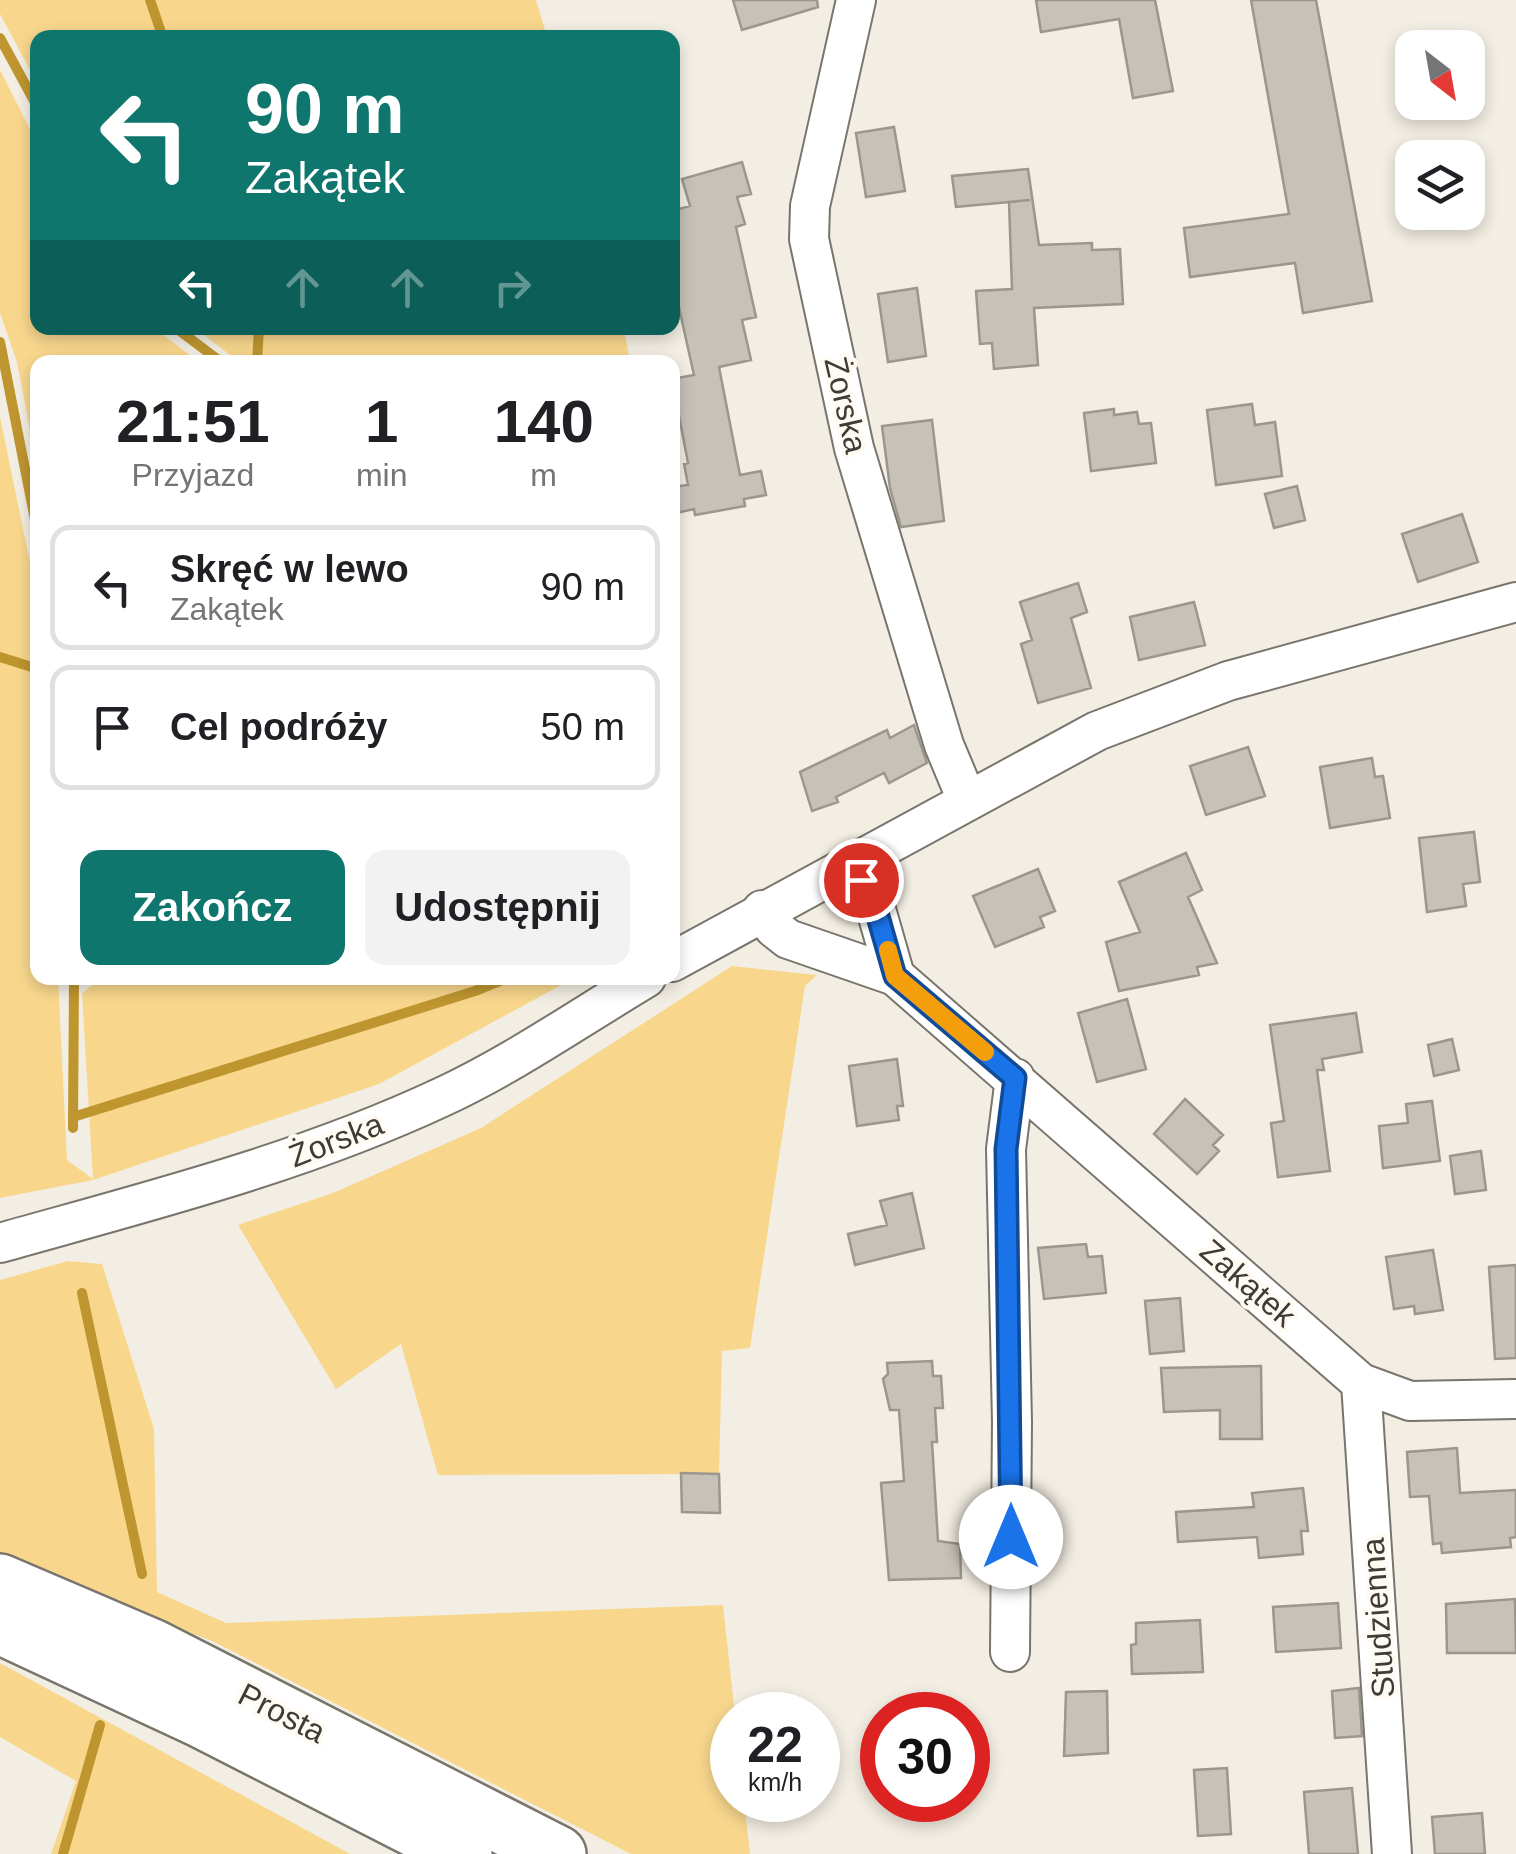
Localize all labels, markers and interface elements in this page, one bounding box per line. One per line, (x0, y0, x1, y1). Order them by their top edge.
north arrow (1395, 30, 1485, 120)
map controls (1395, 30, 1485, 230)
icon: left (80, 70, 210, 200)
text: 90 m (245, 70, 405, 148)
button: layers (1395, 140, 1485, 230)
text: Zakątek (245, 152, 405, 203)
icon: left (170, 260, 225, 315)
icon: ahead (275, 260, 330, 315)
icon: ahead (380, 260, 435, 315)
icon: right (485, 260, 540, 315)
street label: Żorska (817, 353, 875, 457)
text: 21:51 (116, 388, 270, 455)
text: 1 (365, 388, 398, 455)
text: 140 (494, 388, 594, 455)
text: Przyjazd (132, 457, 254, 493)
text: min (356, 457, 407, 493)
text: m (530, 457, 557, 493)
text: Skręć w lewo (170, 548, 409, 590)
icon: left (85, 560, 140, 615)
text: 90 m (541, 566, 625, 608)
text: Zakątek (170, 591, 284, 627)
icon: arrive (85, 700, 140, 755)
text: Cel podróży (170, 706, 387, 748)
text: 50 m (541, 706, 625, 748)
pin (819, 838, 904, 923)
button: Zakończ (80, 850, 345, 965)
button: Udostępnij (365, 850, 630, 965)
icon: arrive (834, 853, 889, 908)
street label: Żorska (284, 1106, 388, 1174)
street label: Zakątek (1193, 1232, 1304, 1335)
position arrow (959, 1485, 1063, 1589)
street label: Studzienna (1354, 1537, 1402, 1699)
street label: Prosta (233, 1676, 332, 1750)
speed limit sign: 30 (860, 1692, 990, 1822)
text: 22 (747, 1717, 803, 1773)
text: km/h (748, 1768, 802, 1796)

